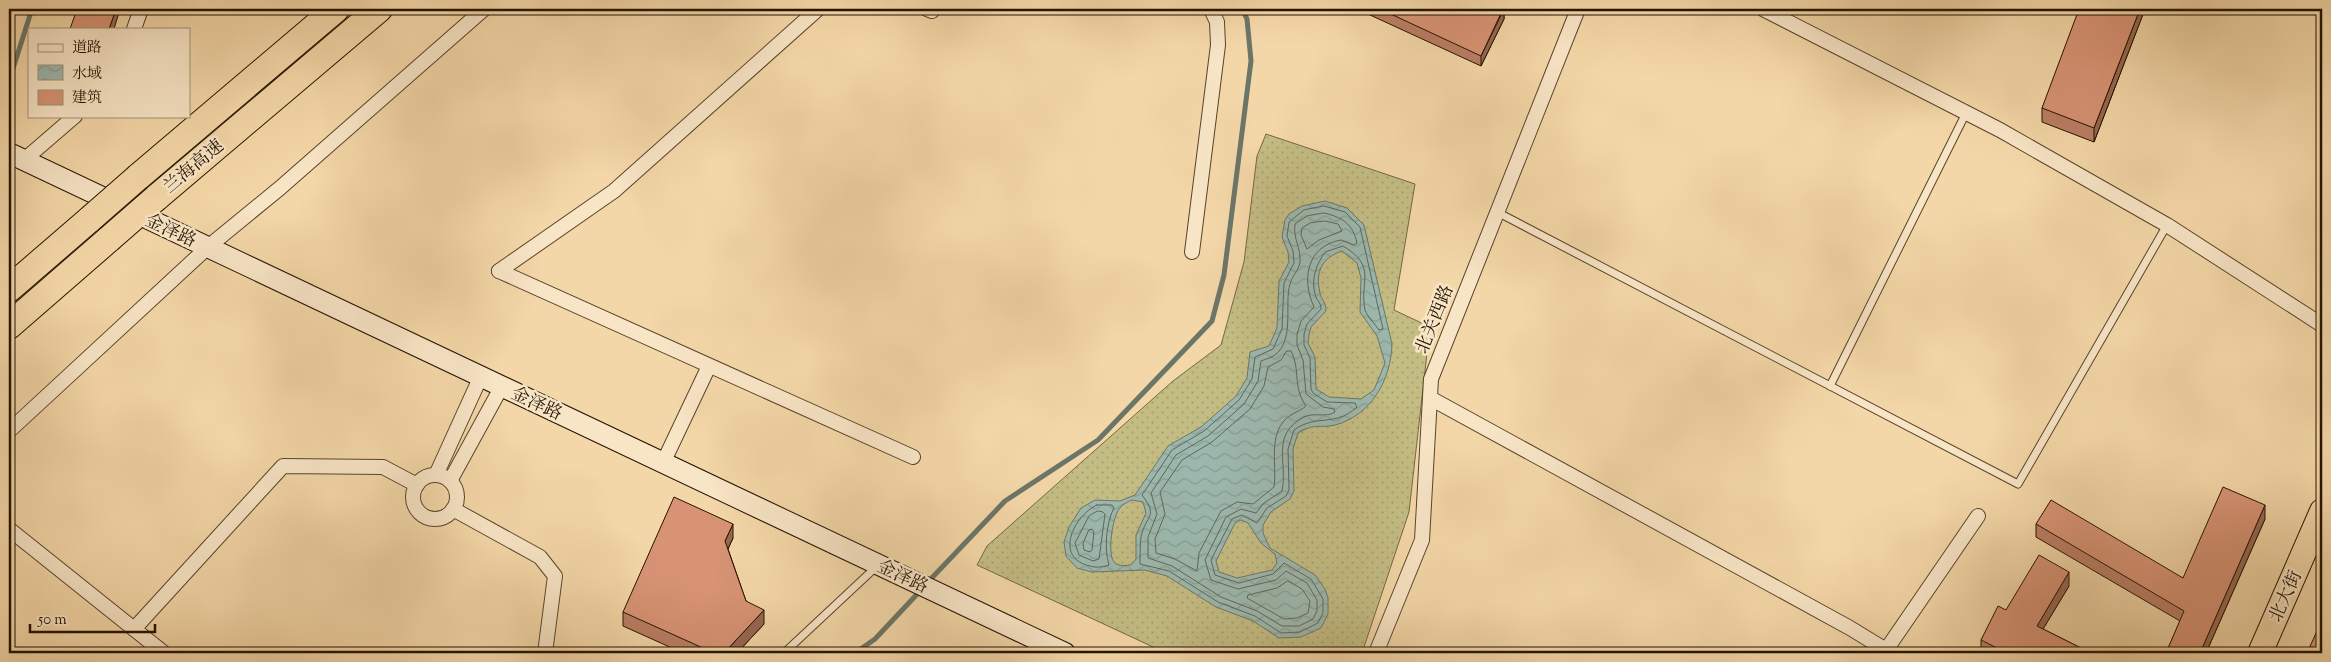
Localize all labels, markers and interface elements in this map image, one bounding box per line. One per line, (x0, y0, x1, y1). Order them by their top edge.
legend (28, 28, 190, 118)
text: 道路 (72, 38, 102, 59)
text: 水域 (72, 64, 102, 85)
text: 建筑 (72, 88, 102, 109)
street label: 兰海高速 (158, 134, 230, 201)
street label: 金泽路 (140, 209, 200, 255)
street label: 北关西路 (1410, 282, 1461, 358)
street label: 金泽路 (506, 382, 566, 428)
street label: 金泽路 (872, 555, 932, 601)
street label: 北大街 (2264, 567, 2310, 627)
scale bar (30, 602, 155, 634)
text: 50 m (37, 610, 67, 631)

